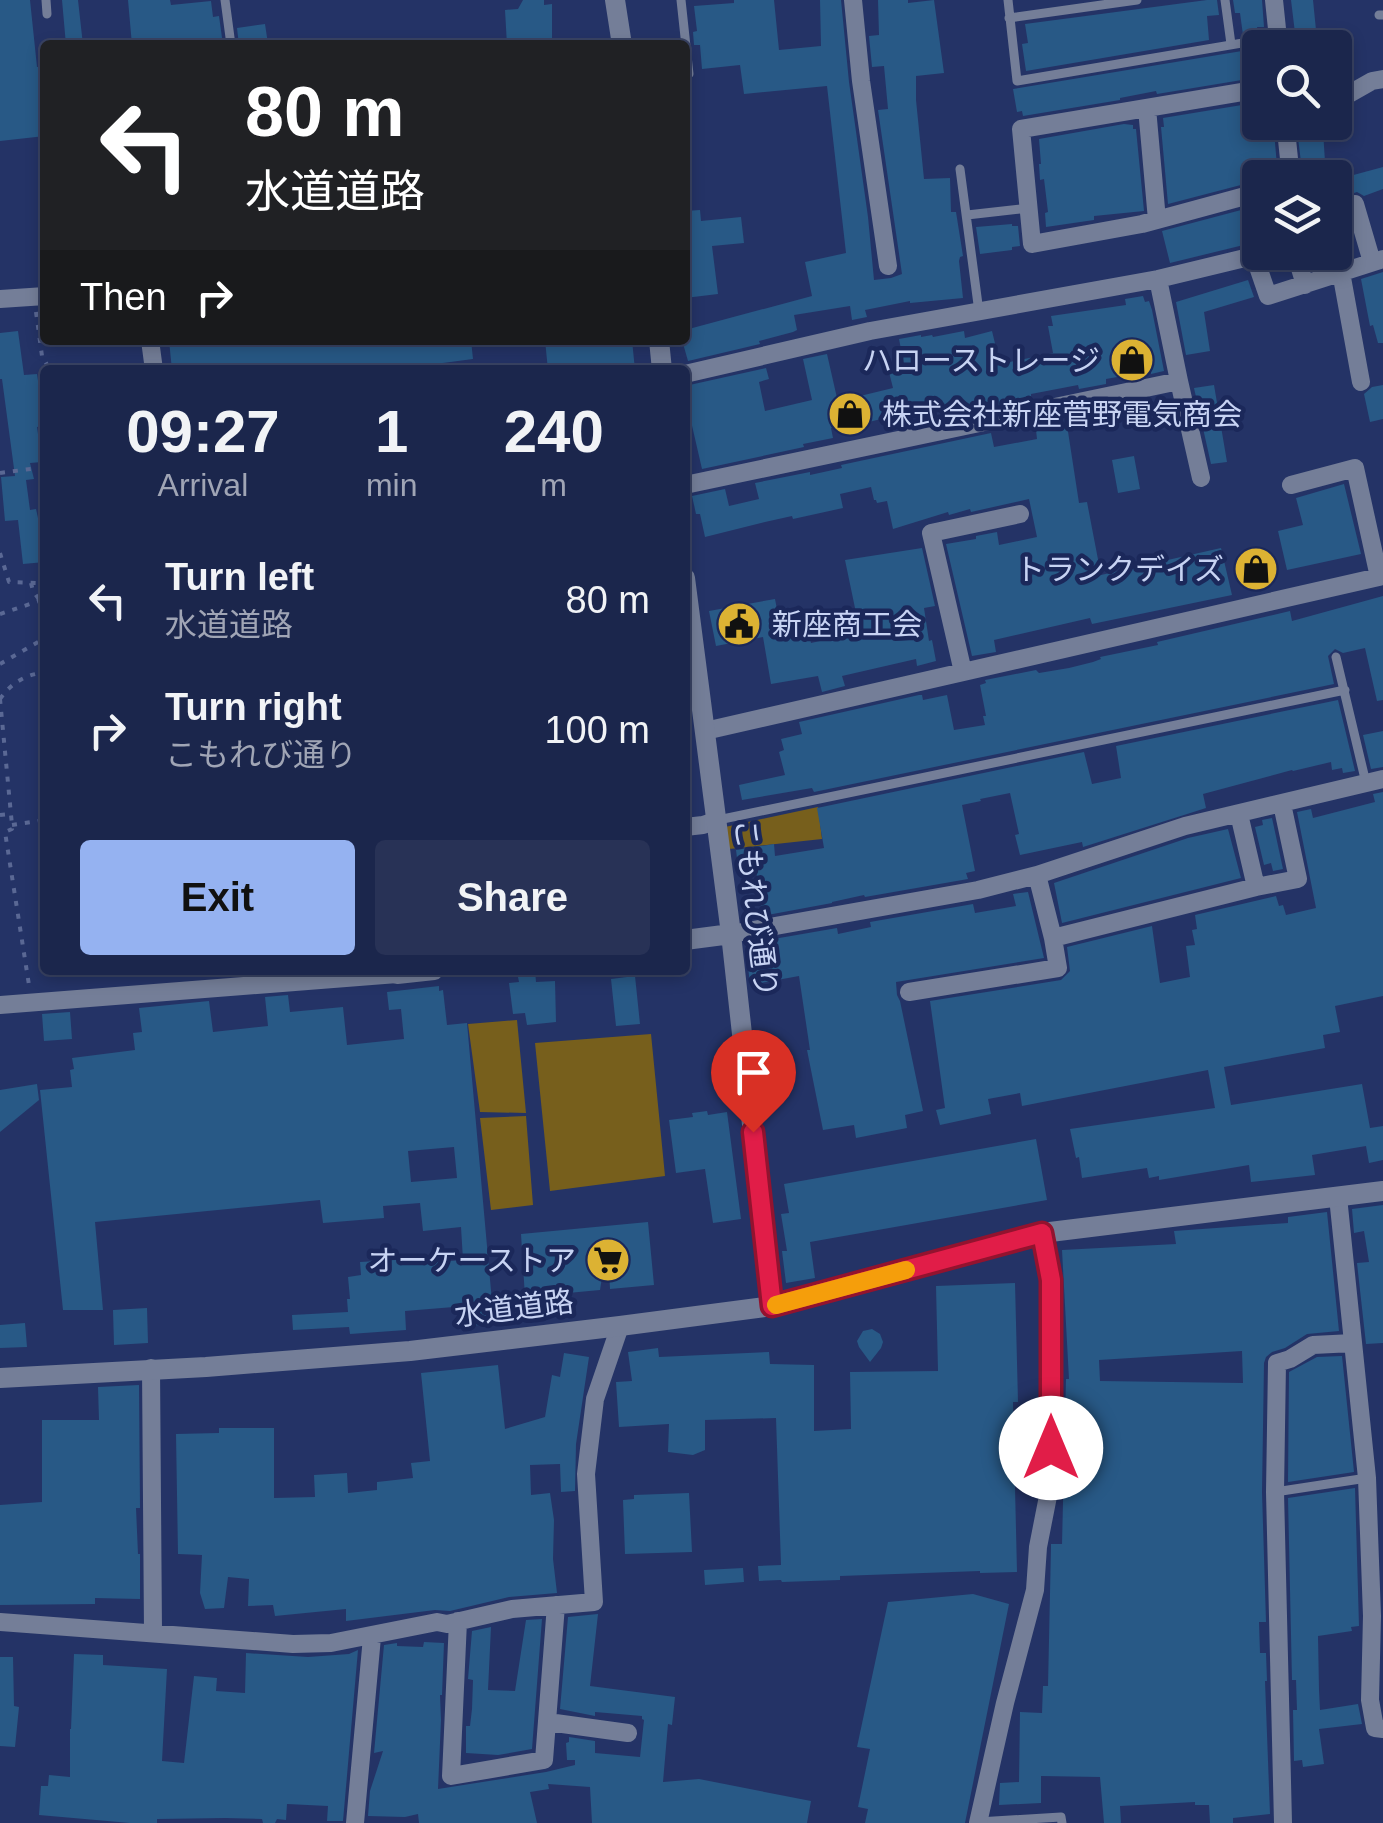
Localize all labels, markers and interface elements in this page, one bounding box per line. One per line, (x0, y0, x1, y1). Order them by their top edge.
map controls (1242, 30, 1352, 270)
button: search (1242, 30, 1352, 140)
text: 80 m (245, 73, 405, 151)
icon: left (80, 80, 210, 210)
button: layers (1242, 160, 1352, 270)
text: 水道道路 (245, 166, 425, 217)
icon: right (187, 270, 242, 325)
text: Then (80, 276, 167, 318)
shop icon: ハローストレージ (1109, 337, 1155, 383)
place label: ハローストレージ (862, 344, 1100, 377)
shop icon: 株式会社新座菅野電気商会 (827, 391, 873, 437)
text: 09:27 (126, 398, 280, 465)
text: 1 (375, 398, 408, 465)
text: 240 (504, 398, 604, 465)
place label: 株式会社新座菅野電気商会 (882, 398, 1242, 431)
text: Arrival (158, 467, 248, 503)
text: min (366, 467, 417, 503)
text: m (540, 467, 567, 503)
shop icon: トランクデイズ (1233, 546, 1279, 592)
place label: トランクデイズ (1015, 553, 1224, 586)
text: Turn left (165, 556, 314, 598)
icon: left (80, 573, 135, 628)
text: 80 m (566, 579, 650, 621)
public building icon: 新座商工会 (716, 601, 762, 647)
text: 水道道路 (165, 607, 293, 643)
place label: 新座商工会 (772, 608, 922, 641)
text: Turn right (165, 686, 342, 728)
icon: right (80, 703, 135, 758)
text: 100 m (544, 709, 650, 751)
text: こもれび通り (165, 737, 357, 773)
street label: こもれび通り (729, 817, 783, 999)
button: Exit (80, 840, 355, 955)
button: Share (375, 840, 650, 955)
pin (711, 1030, 796, 1133)
icon: arrive (726, 1045, 781, 1100)
supermarket icon: オーケーストア (585, 1237, 631, 1283)
place label: オーケーストア (368, 1244, 576, 1277)
street label: 水道道路 (452, 1284, 576, 1332)
position arrow (999, 1396, 1103, 1500)

